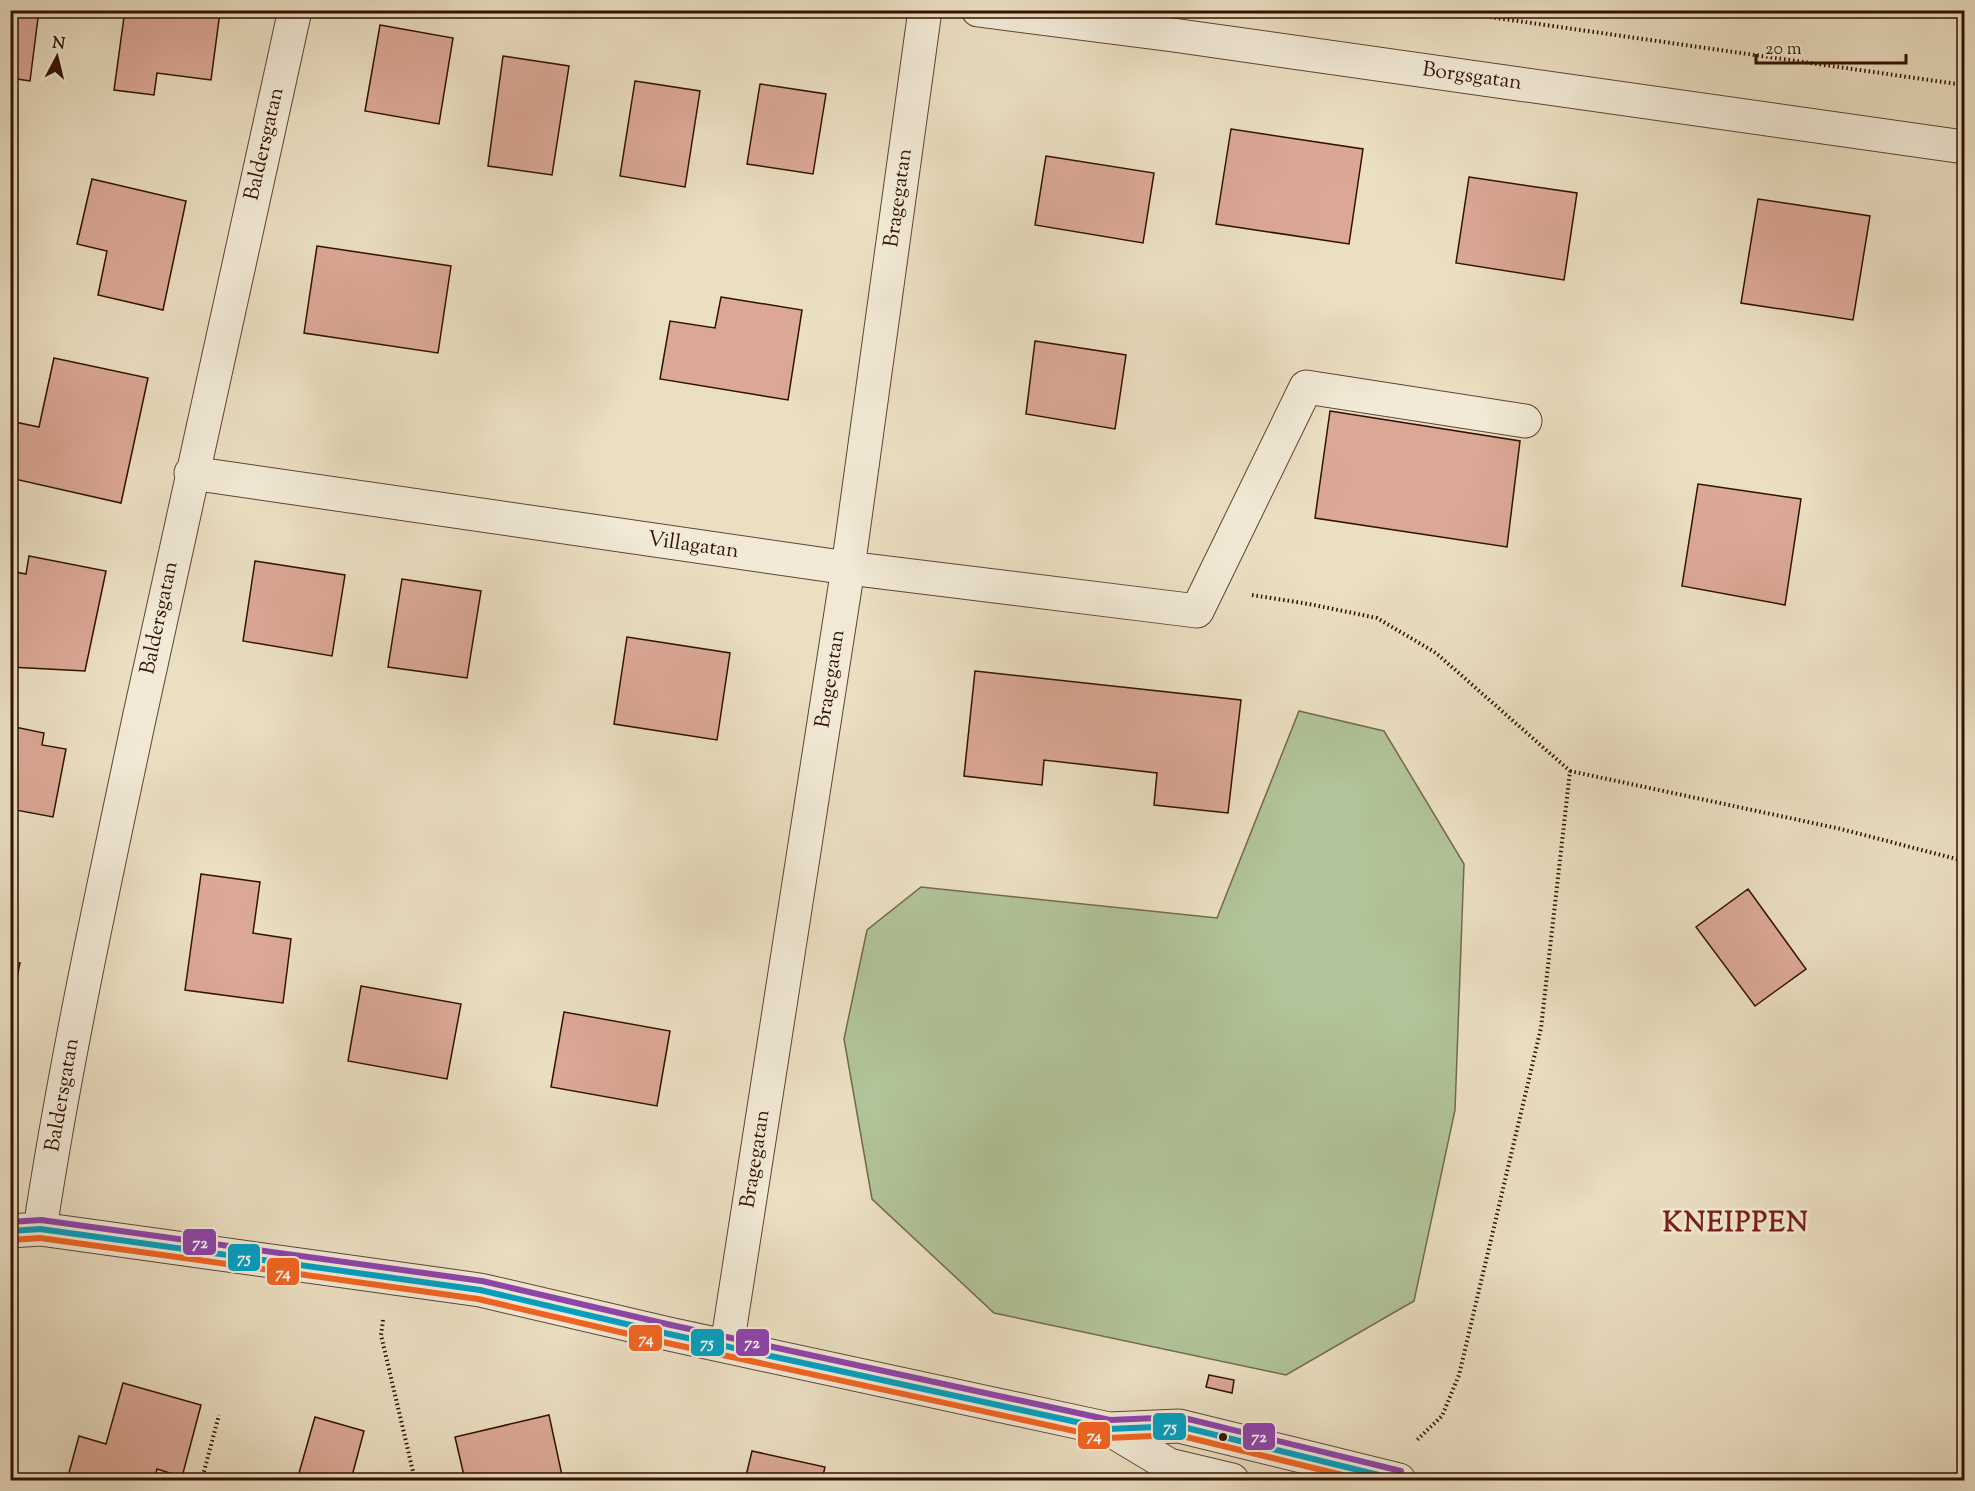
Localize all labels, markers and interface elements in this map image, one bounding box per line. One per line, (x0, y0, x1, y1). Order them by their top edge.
north arrow (27, 27, 87, 87)
scale bar (1756, 27, 1906, 65)
text: N (51, 32, 66, 57)
text: 20 m (1765, 37, 1802, 63)
street label: Borgsgatan (1420, 55, 1524, 99)
street label: Baldersgatan (237, 85, 293, 203)
street label: Bragegatan (877, 147, 921, 249)
street label: Villagatan (645, 525, 741, 567)
street label: Baldersgatan (133, 559, 187, 677)
street label: Bragegatan (808, 628, 854, 730)
street label: Baldersgatan (38, 1036, 88, 1154)
street label: Bragegatan (733, 1108, 779, 1210)
district label: KNEIPPEN (1663, 1205, 1809, 1244)
line badge: 72 (182, 1228, 217, 1256)
text: 72 (192, 1233, 208, 1256)
line badge: 75 (227, 1243, 261, 1272)
text: 75 (237, 1248, 251, 1271)
line badge: 74 (266, 1257, 300, 1286)
text: 74 (276, 1263, 291, 1286)
line badge: 74 (628, 1324, 663, 1352)
line badge: 75 (690, 1328, 725, 1357)
line badge: 72 (735, 1328, 770, 1357)
text: 74 (639, 1329, 654, 1352)
text: 75 (700, 1333, 714, 1356)
text: 72 (744, 1333, 760, 1356)
line badge: 75 (1152, 1412, 1187, 1441)
text: 75 (1163, 1417, 1177, 1440)
line badge: 74 (1077, 1421, 1111, 1450)
line badge: 72 (1242, 1422, 1276, 1451)
text: 74 (1087, 1426, 1102, 1449)
text: 72 (1251, 1427, 1267, 1450)
unlabelled marker (1217, 1431, 1229, 1443)

